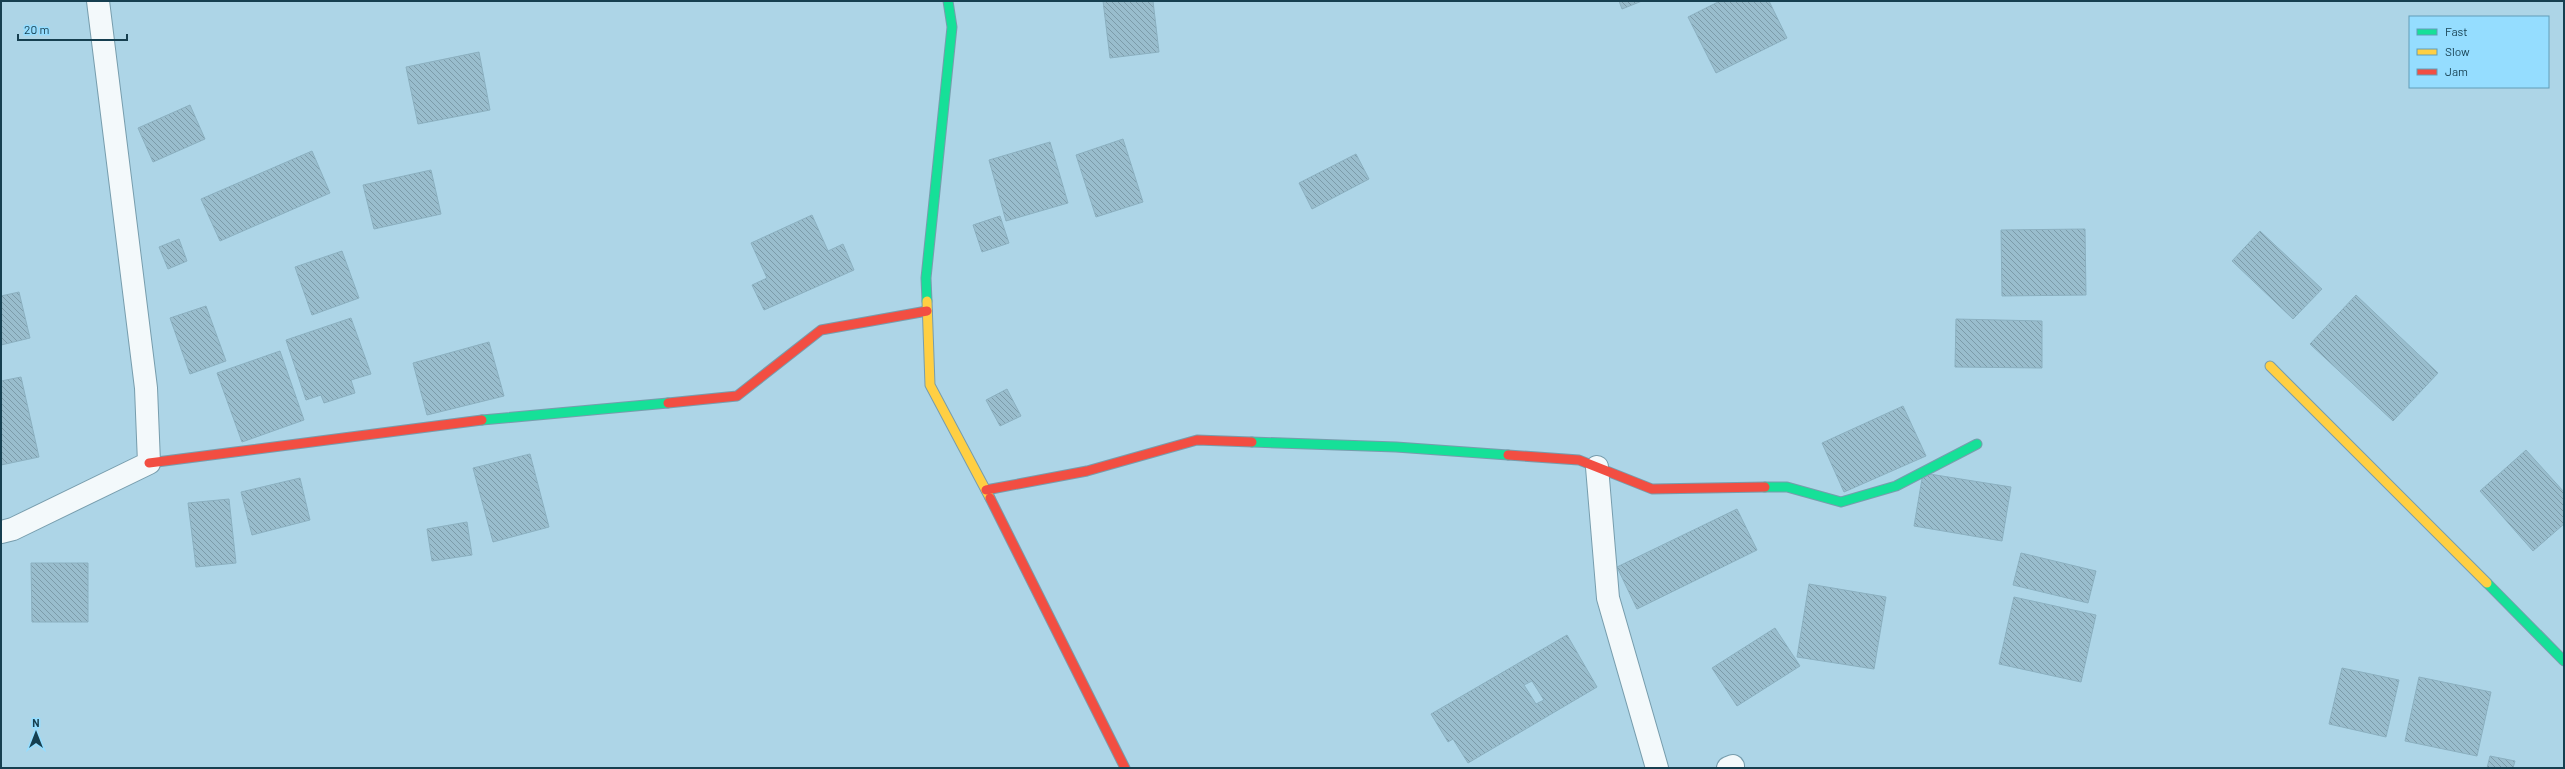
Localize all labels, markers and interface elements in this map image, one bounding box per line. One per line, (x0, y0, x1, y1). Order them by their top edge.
scale bar (18, 16, 127, 42)
legend (2409, 16, 2549, 88)
text: 20 m (24, 22, 50, 36)
text: Fast (2445, 24, 2468, 38)
text: Slow (2445, 44, 2470, 58)
text: Jam (2445, 64, 2468, 78)
north arrow (16, 713, 56, 753)
text: N (32, 716, 40, 729)

